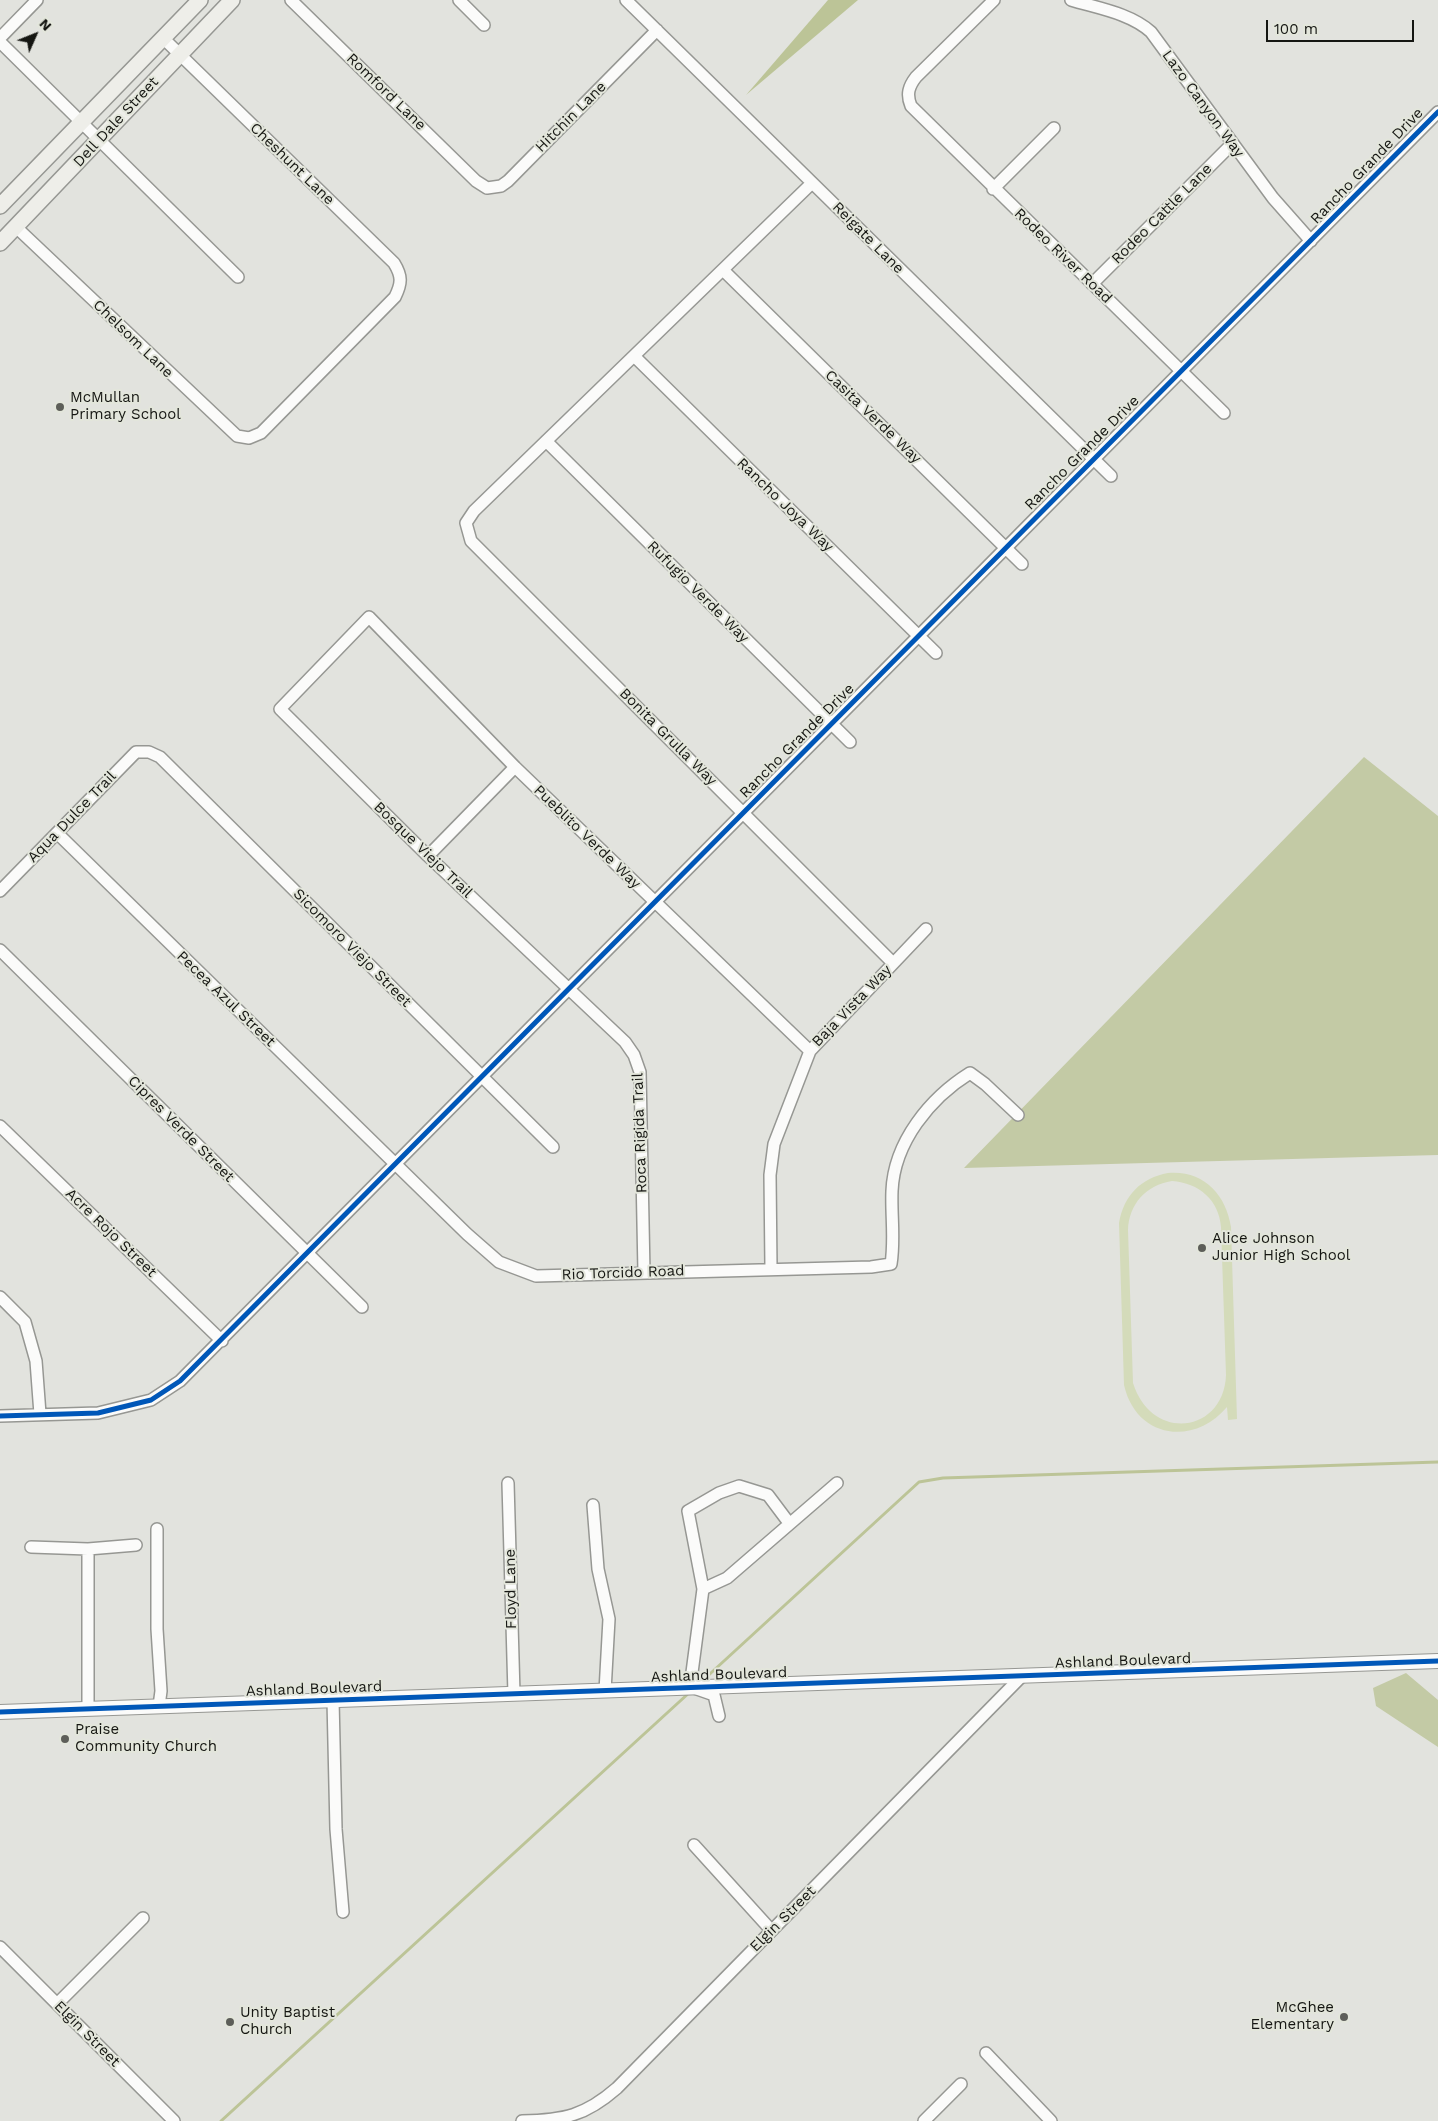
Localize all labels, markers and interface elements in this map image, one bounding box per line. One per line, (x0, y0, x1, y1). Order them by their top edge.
north arrow (10, 10, 60, 60)
scale bar (1268, 10, 1416, 42)
text: N (36, 15, 55, 34)
text: 100 m (1274, 20, 1318, 38)
street label: Lazo Canyon Way (1158, 47, 1248, 161)
street label: Romford Lane (343, 50, 429, 134)
street label: Dell Dale Street (70, 73, 162, 171)
street label: Hitchin Lane (532, 78, 610, 156)
street label: Rancho Grande Drive (1307, 104, 1427, 228)
street label: Cheshunt Lane (246, 119, 338, 209)
street label: Rodeo Cattle Lane (1108, 160, 1216, 268)
street label: Reigate Lane (828, 198, 908, 278)
street label: Rodeo River Road (1010, 205, 1116, 307)
street label: Chelsom Lane (89, 296, 177, 382)
street label: Casita Verde Way (821, 366, 925, 468)
place label: McMullan Primary School (70, 389, 181, 424)
street label: Rancho Grande Drive (1021, 392, 1143, 514)
marker: McMullan Primary School (54, 401, 66, 413)
street label: Rancho Joya Way (733, 454, 837, 556)
street label: Rufugio Verde Way (643, 537, 753, 647)
street label: Rancho Grande Drive (736, 680, 858, 802)
street label: Bonita Grulla Way (615, 684, 721, 790)
street label: Aqua Dulce Trail (24, 768, 120, 866)
street label: Pueblito Verde Way (530, 781, 644, 893)
street label: Bosque Viejo Trail (370, 798, 476, 902)
street label: Sicomoro Viejo Street (289, 885, 415, 1011)
street label: Pecea Azul Street (173, 947, 279, 1051)
street label: Baja Vista Way (808, 961, 896, 1051)
street label: Cipres Verde Street (124, 1072, 238, 1186)
street label: Roca Rigida Trail (629, 1072, 651, 1194)
street label: Acre Rojo Street (62, 1185, 160, 1281)
place label: Alice Johnson Junior High School (1212, 1230, 1350, 1265)
marker: Alice Johnson Junior High School (1196, 1242, 1208, 1254)
street label: Rio Torcido Road (561, 1262, 685, 1284)
street label: Floyd Lane (501, 1549, 521, 1629)
street label: Ashland Boulevard (1055, 1650, 1191, 1672)
street label: Ashland Boulevard (651, 1664, 787, 1686)
street label: Ashland Boulevard (246, 1678, 382, 1700)
place label: Praise Community Church (75, 1721, 217, 1756)
marker: Praise Community Church (59, 1733, 71, 1745)
street label: Elgin Street (746, 1882, 820, 1956)
street label: Elgin Street (50, 1997, 124, 2071)
place label: McGhee Elementary (1250, 1999, 1334, 2034)
place label: Unity Baptist Church (240, 2004, 335, 2039)
marker: McGhee Elementary (1338, 2011, 1350, 2023)
marker: Unity Baptist Church (224, 2016, 236, 2028)

